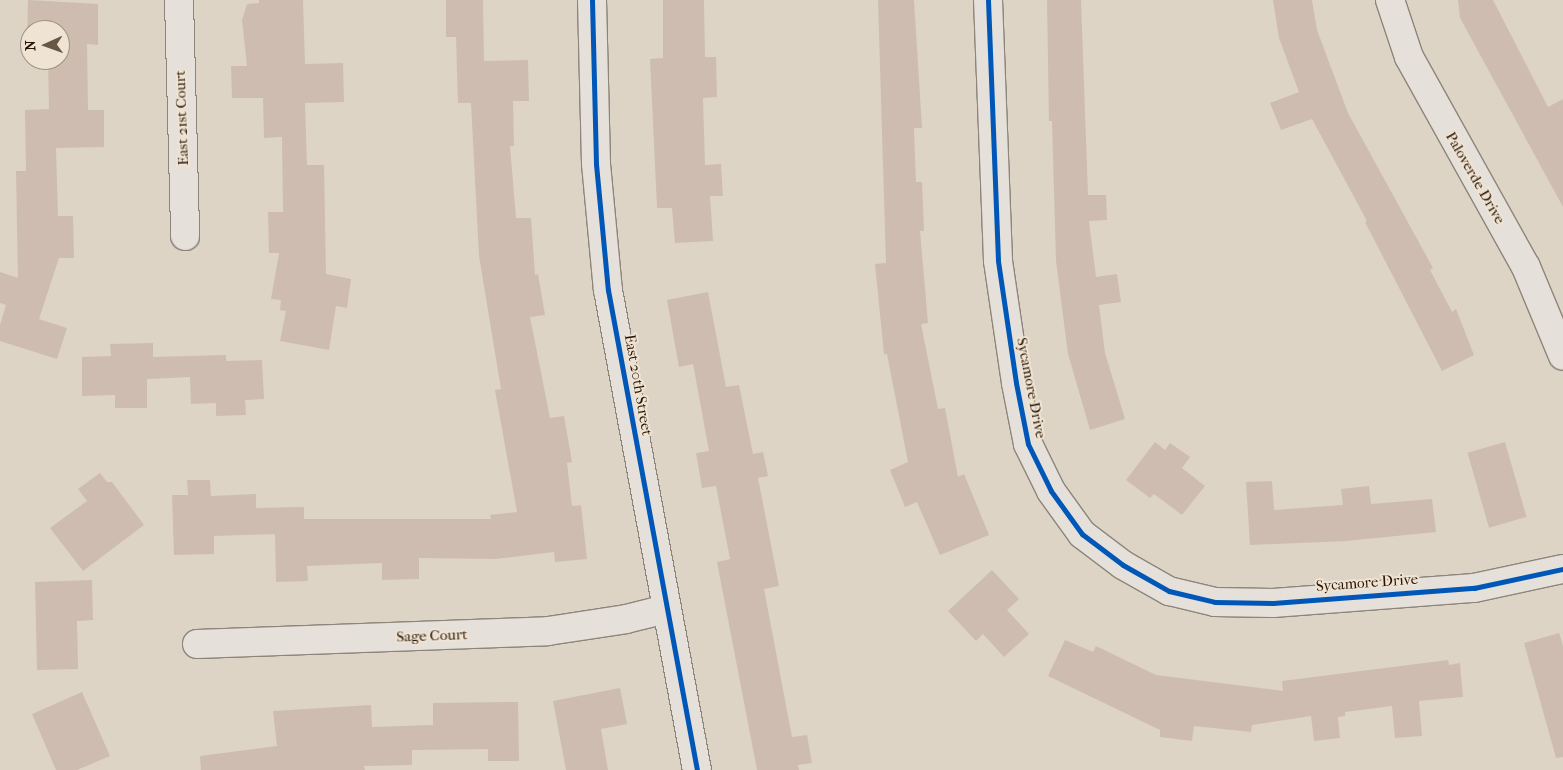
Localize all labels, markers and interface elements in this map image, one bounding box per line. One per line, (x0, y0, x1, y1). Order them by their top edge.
north arrow (20, 20, 70, 70)
text: N (22, 40, 39, 51)
street label: East 21st Court (171, 70, 193, 166)
street label: Paloverde Drive (1441, 129, 1509, 227)
street label: East 20th Street (620, 333, 656, 437)
street label: Sycamore Drive (1012, 336, 1050, 440)
street label: Sycamore Drive (1315, 570, 1419, 596)
street label: Sage Court (396, 626, 468, 646)

